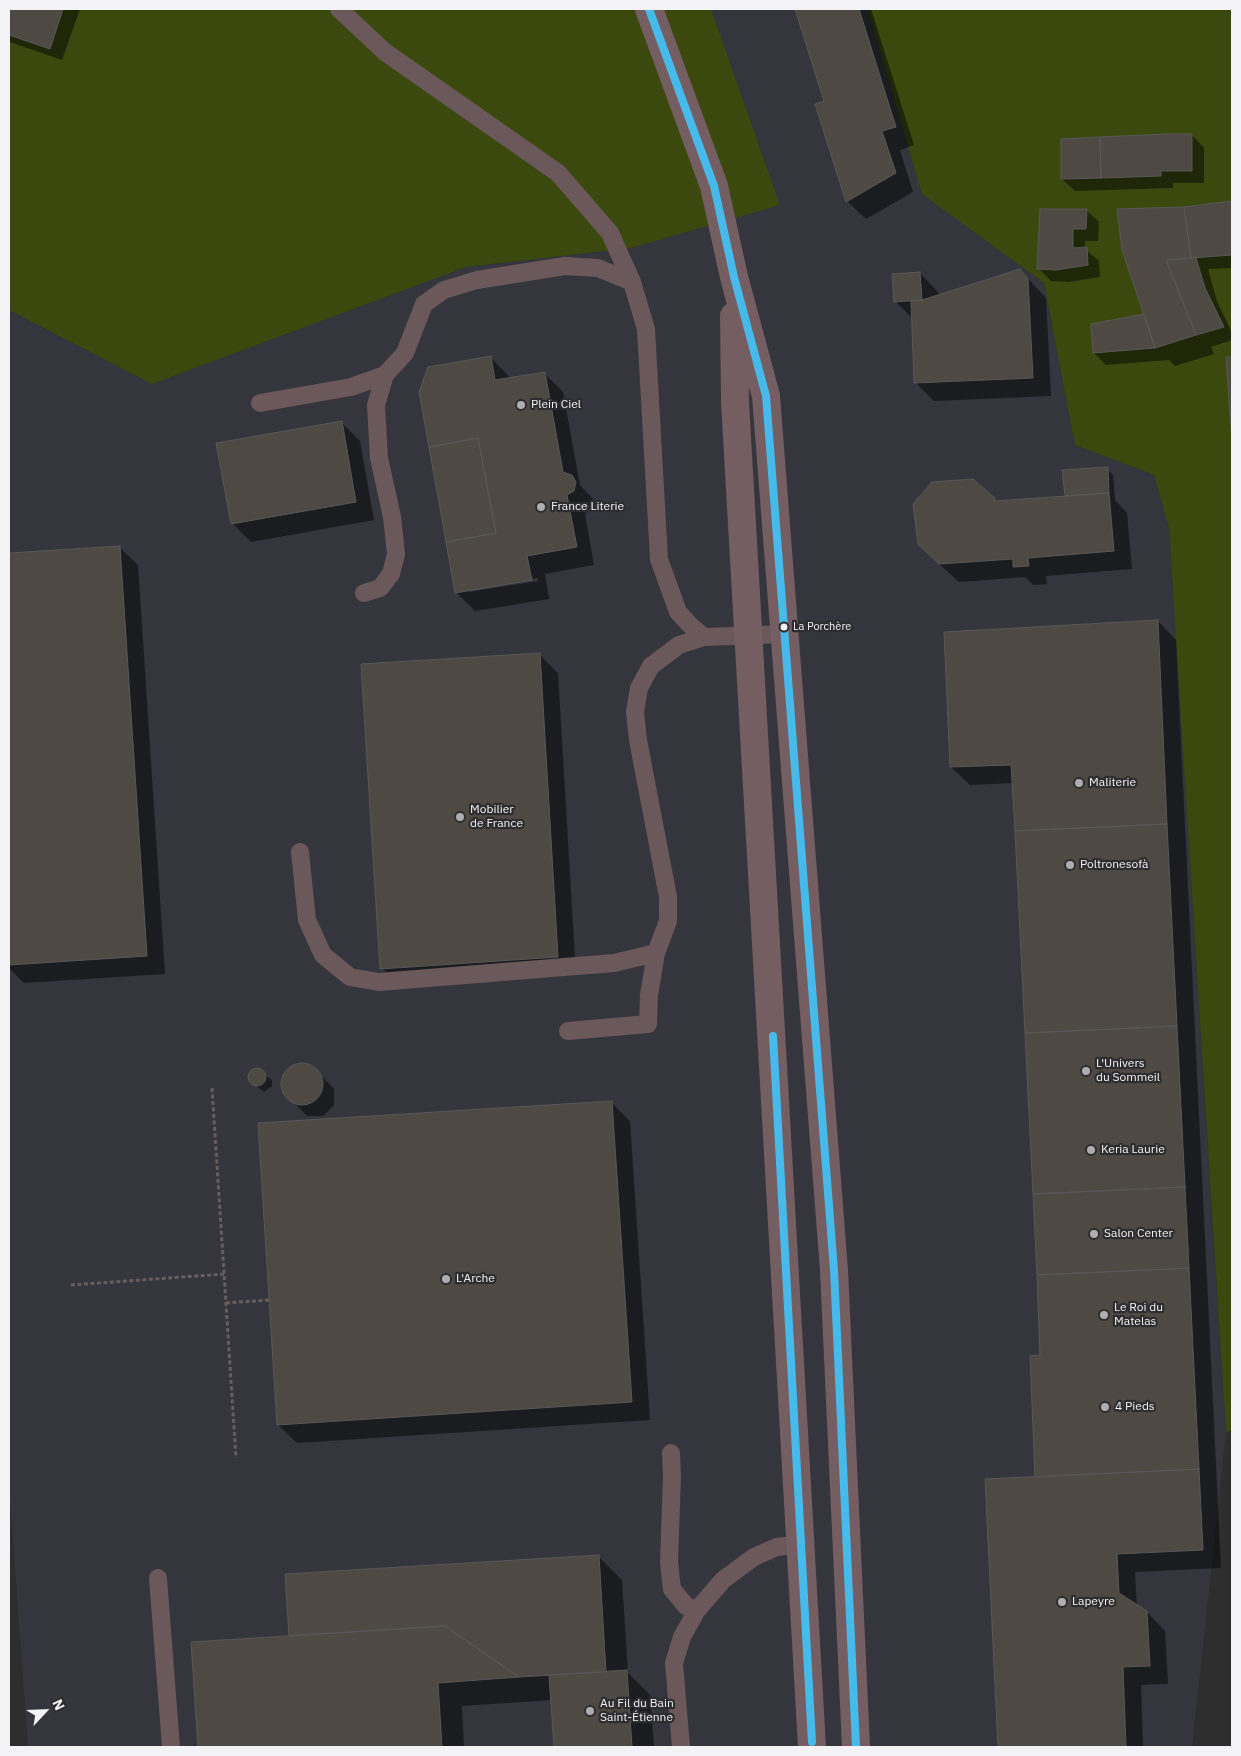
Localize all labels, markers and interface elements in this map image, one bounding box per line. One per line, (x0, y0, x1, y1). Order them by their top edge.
place label: Plein Ciel (531, 398, 581, 412)
marker: Plein Ciel (515, 399, 527, 411)
place label: France Literie (551, 500, 624, 514)
marker: France Literie (535, 501, 547, 513)
place label: La Porchère (793, 620, 851, 634)
marker: La Porchère (779, 622, 789, 632)
place label: Maliterie (1089, 776, 1136, 790)
marker: Maliterie (1073, 777, 1085, 789)
place label: Mobilier de France (470, 803, 523, 831)
marker: Mobilier de France (454, 811, 466, 823)
place label: Poltronesofà (1080, 858, 1148, 872)
marker: Poltronesofà (1064, 859, 1076, 871)
place label: L'Univers du Sommeil (1096, 1057, 1160, 1085)
marker: L'Univers du Sommeil (1080, 1065, 1092, 1077)
place label: Keria Laurie (1101, 1143, 1165, 1157)
marker: Keria Laurie (1085, 1144, 1097, 1156)
place label: Salon Center (1104, 1227, 1173, 1241)
marker: Salon Center (1088, 1228, 1100, 1240)
place label: L'Arche (456, 1272, 495, 1286)
marker: L'Arche (440, 1273, 452, 1285)
place label: Le Roi du Matelas (1114, 1301, 1163, 1329)
marker: Le Roi du Matelas (1098, 1309, 1110, 1321)
place label: 4 Pieds (1115, 1400, 1155, 1414)
marker: 4 Pieds (1099, 1401, 1111, 1413)
place label: Lapeyre (1072, 1595, 1115, 1609)
marker: Lapeyre (1056, 1596, 1068, 1608)
north arrow (20, 1686, 70, 1736)
text: N (48, 1696, 69, 1713)
place label: Au Fil du Bain Saint-Étienne (600, 1697, 674, 1725)
marker: Au Fil du Bain Saint-Étienne (584, 1705, 596, 1717)

